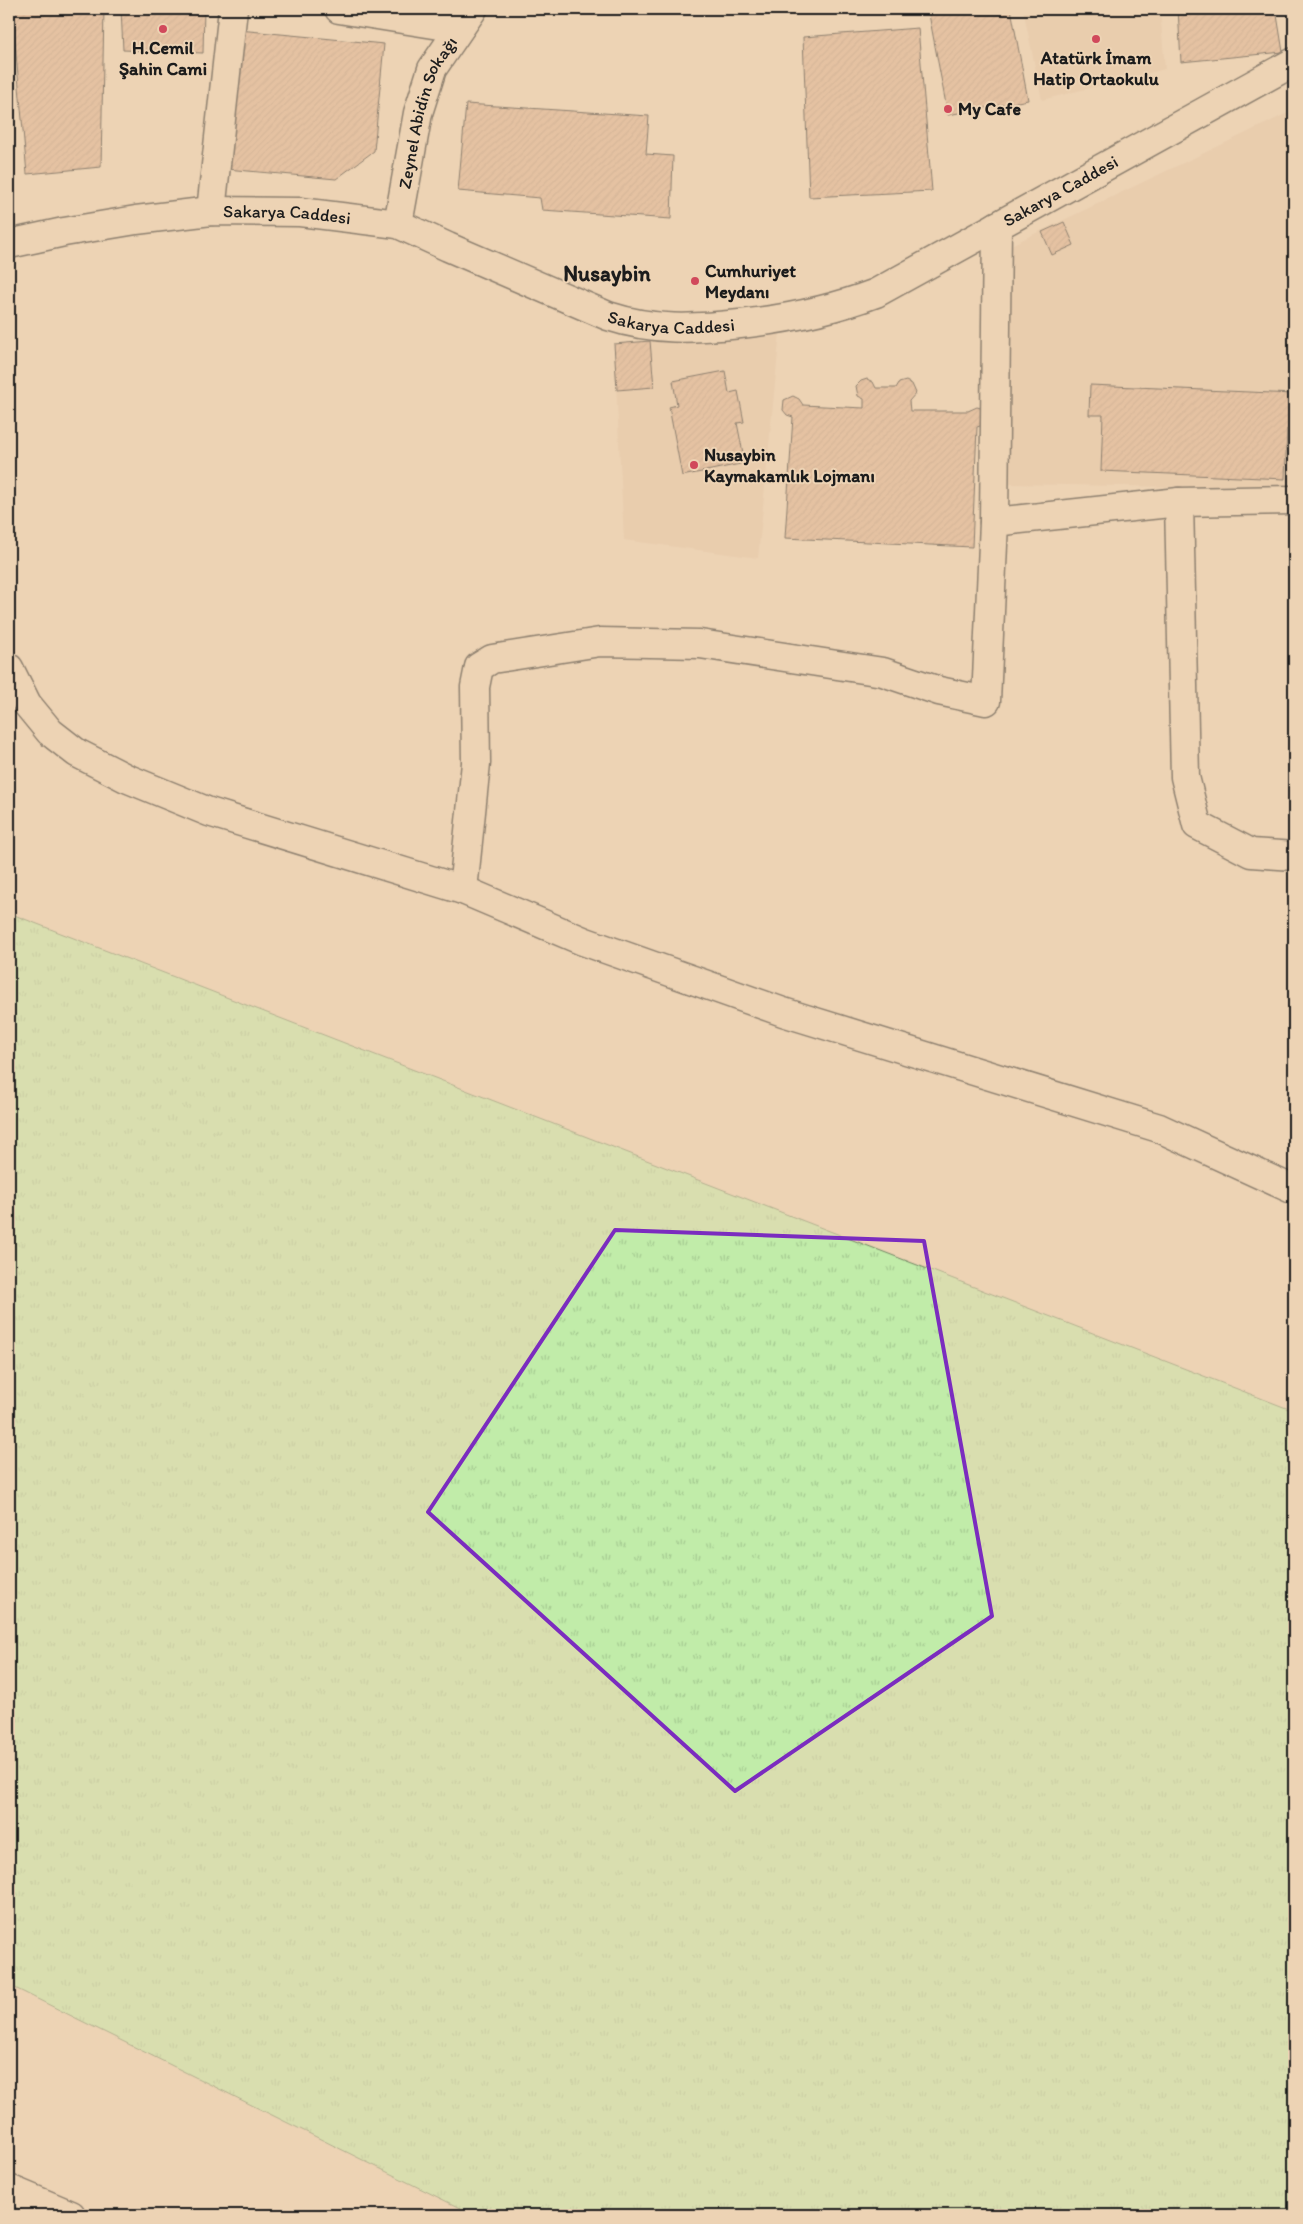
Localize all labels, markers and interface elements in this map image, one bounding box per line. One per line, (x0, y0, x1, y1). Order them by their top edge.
marker: H.Cemil Şahin Cami (157, 23, 169, 35)
street label: Zeynel Abidin Sokağı (394, 32, 462, 191)
marker: Atatürk İmam Hatip Ortaokulu (1090, 33, 1102, 45)
place label: H.Cemil Şahin Cami (119, 37, 207, 80)
place label: Atatürk İmam Hatip Ortaokulu (1033, 47, 1160, 90)
place label: My Cafe (958, 98, 1021, 120)
marker: My Cafe (942, 103, 954, 115)
street label: Sakarya Caddesi (999, 150, 1122, 232)
street label: Sakarya Caddesi (223, 200, 352, 229)
district label: Nusaybin (563, 260, 651, 287)
place label: Cumhuriyet Meydanı (705, 260, 796, 303)
marker: Cumhuriyet Meydanı (689, 275, 701, 287)
street label: Sakarya Caddesi (605, 306, 736, 339)
place label: Nusaybin Kaymakamlık Lojmanı (704, 444, 875, 487)
marker: Nusaybin Kaymakamlık Lojmanı (688, 459, 700, 471)

